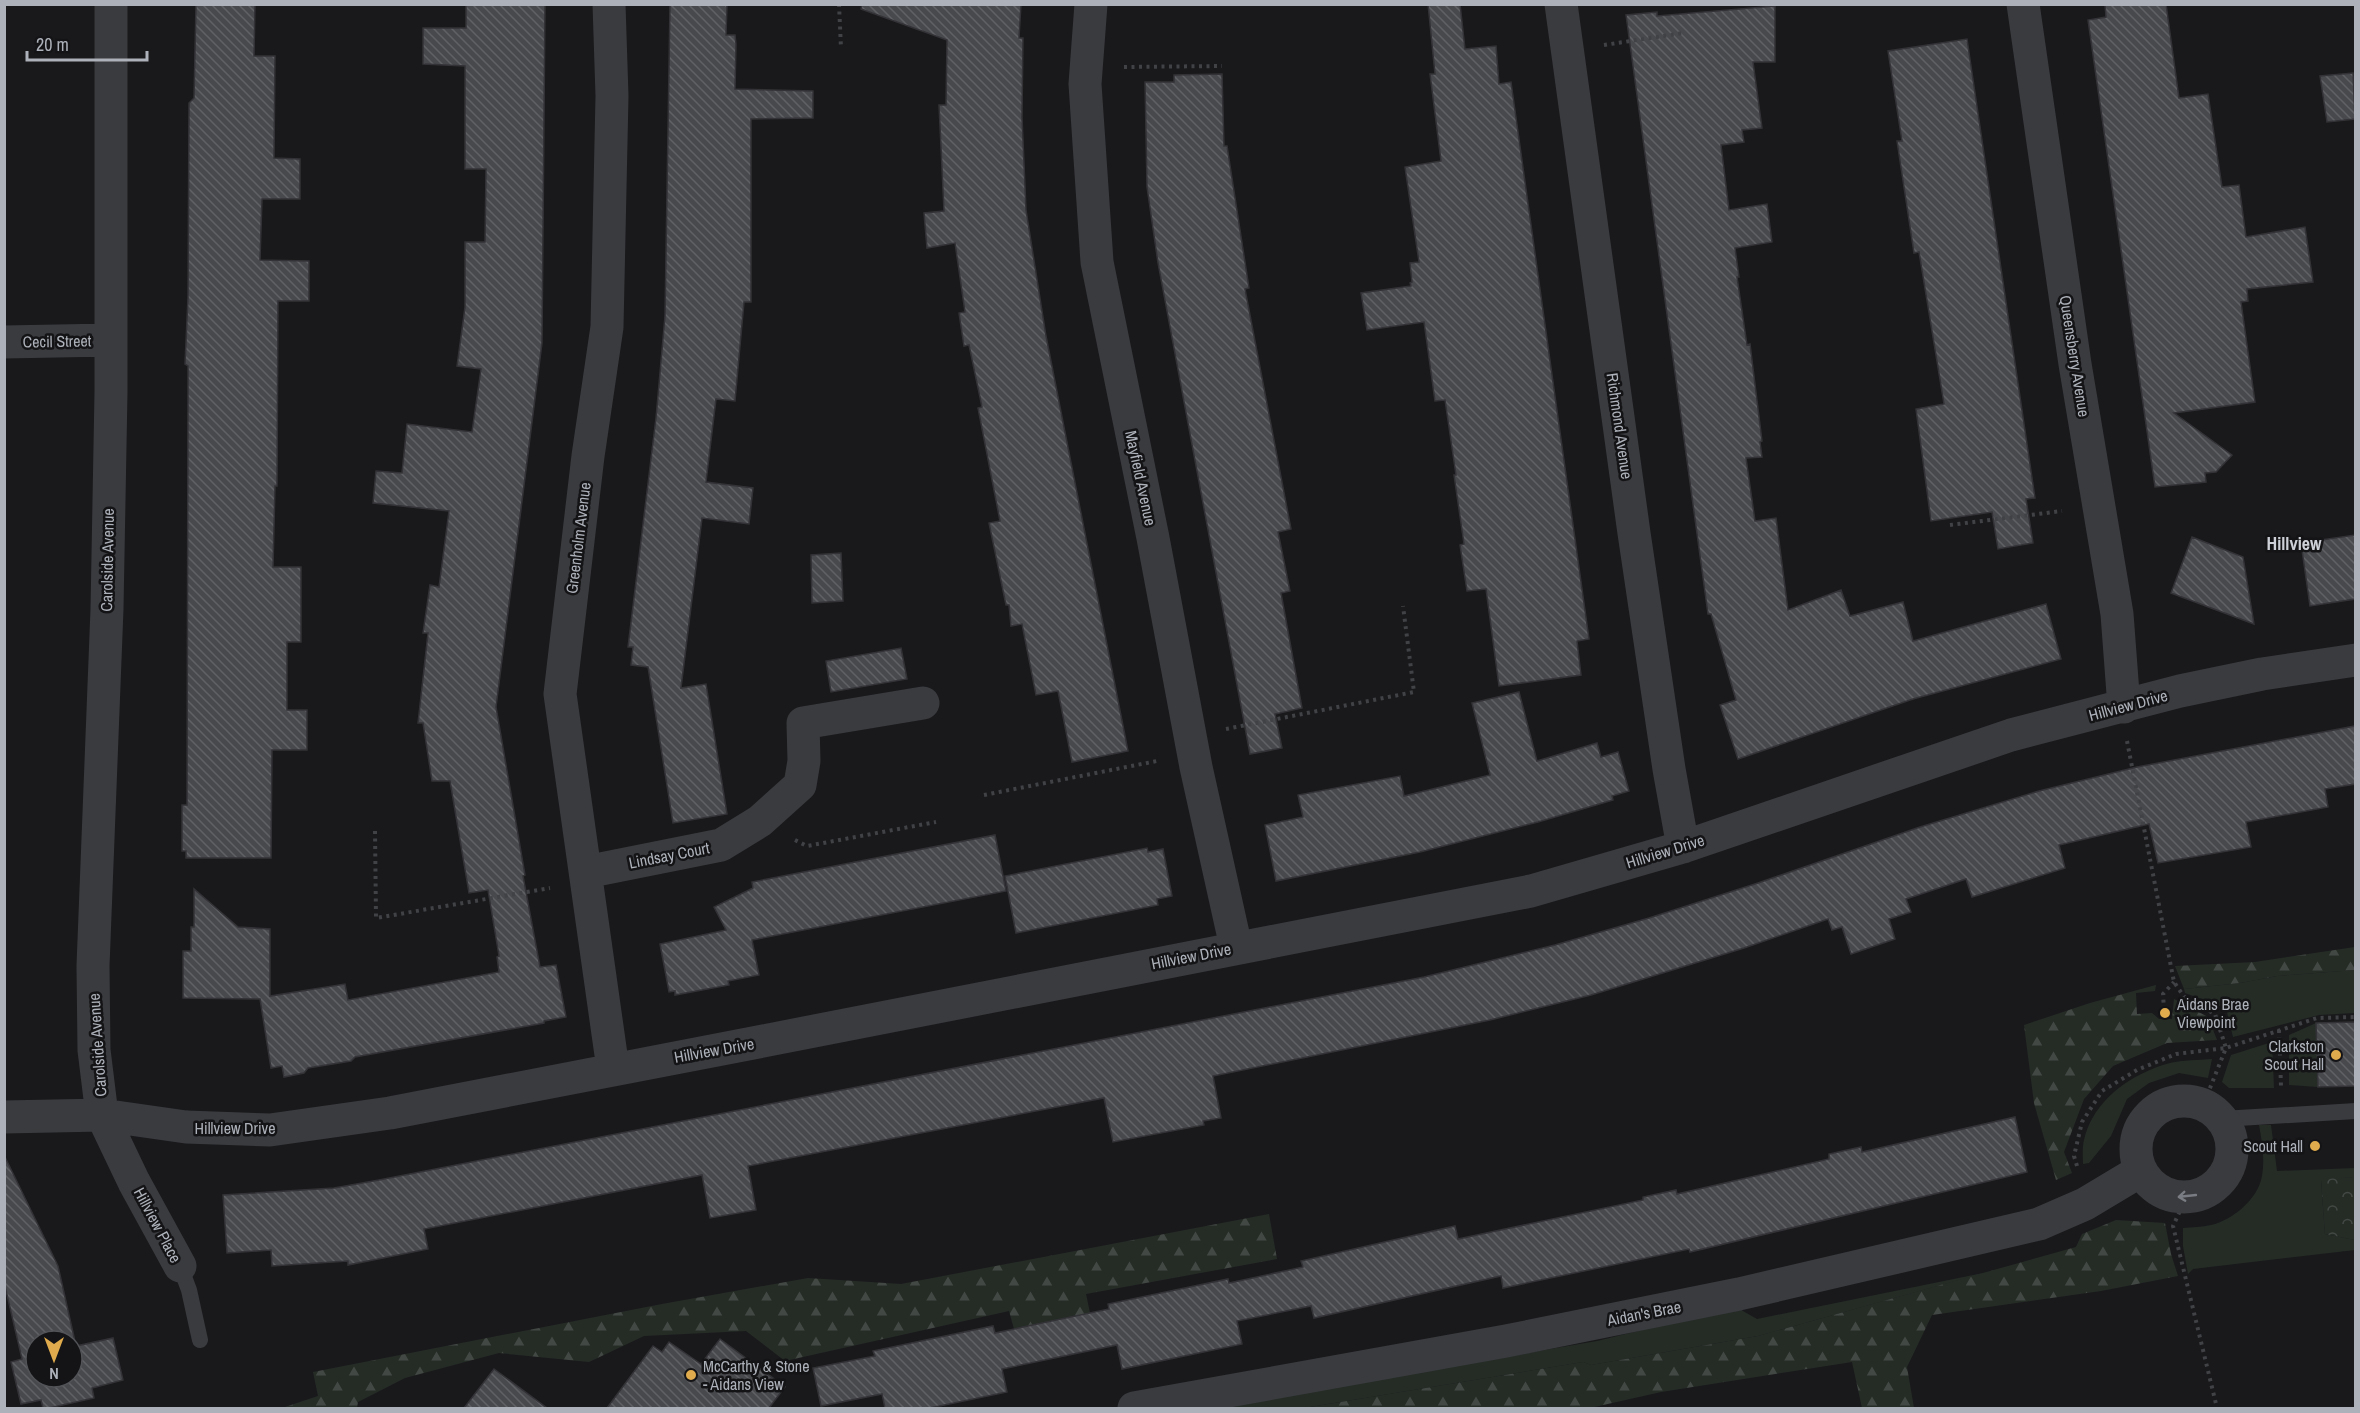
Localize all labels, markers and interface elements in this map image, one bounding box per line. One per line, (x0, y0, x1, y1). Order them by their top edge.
scale bar (27, 24, 147, 62)
text: 20 m (36, 32, 69, 57)
street label: Queensberry Avenue (2055, 294, 2095, 418)
street label: Cecil Street (23, 329, 92, 353)
street label: Richmond Avenue (1602, 371, 1638, 481)
street label: Mayfield Avenue (1120, 428, 1162, 528)
street label: Greenholm Avenue (560, 481, 596, 595)
street label: Carolside Avenue (95, 508, 119, 612)
district label: Hillview (2267, 531, 2322, 556)
street label: Hillview Drive (2086, 684, 2170, 726)
street label: Hillview Drive (1623, 829, 1707, 873)
street label: Lindsay Court (627, 836, 712, 874)
street label: Hillview Drive (1149, 937, 1233, 975)
street label: Carolside Avenue (82, 993, 112, 1097)
place label: Aidans Brae Viewpoint (2176, 993, 2249, 1033)
marker: Aidans Brae Viewpoint (2158, 1006, 2172, 1020)
street label: Hillview Drive (672, 1032, 756, 1068)
place label: Clarkston Scout Hall (2264, 1035, 2324, 1075)
marker: Clarkston Scout Hall (2329, 1048, 2343, 1062)
street label: Hillview Drive (195, 1117, 275, 1139)
place label: Scout Hall (2243, 1135, 2303, 1157)
marker: Scout Hall (2308, 1139, 2322, 1153)
street label: Hillview Place (129, 1183, 187, 1267)
one-way arrow (2177, 1191, 2197, 1202)
street label: Aidan's Brae (1604, 1295, 1683, 1331)
north arrow (24, 1329, 84, 1389)
place label: McCarthy & Stone - Aidans View (703, 1355, 809, 1395)
text: N (49, 1363, 59, 1385)
marker: McCarthy & Stone - Aidans View (684, 1368, 698, 1382)

